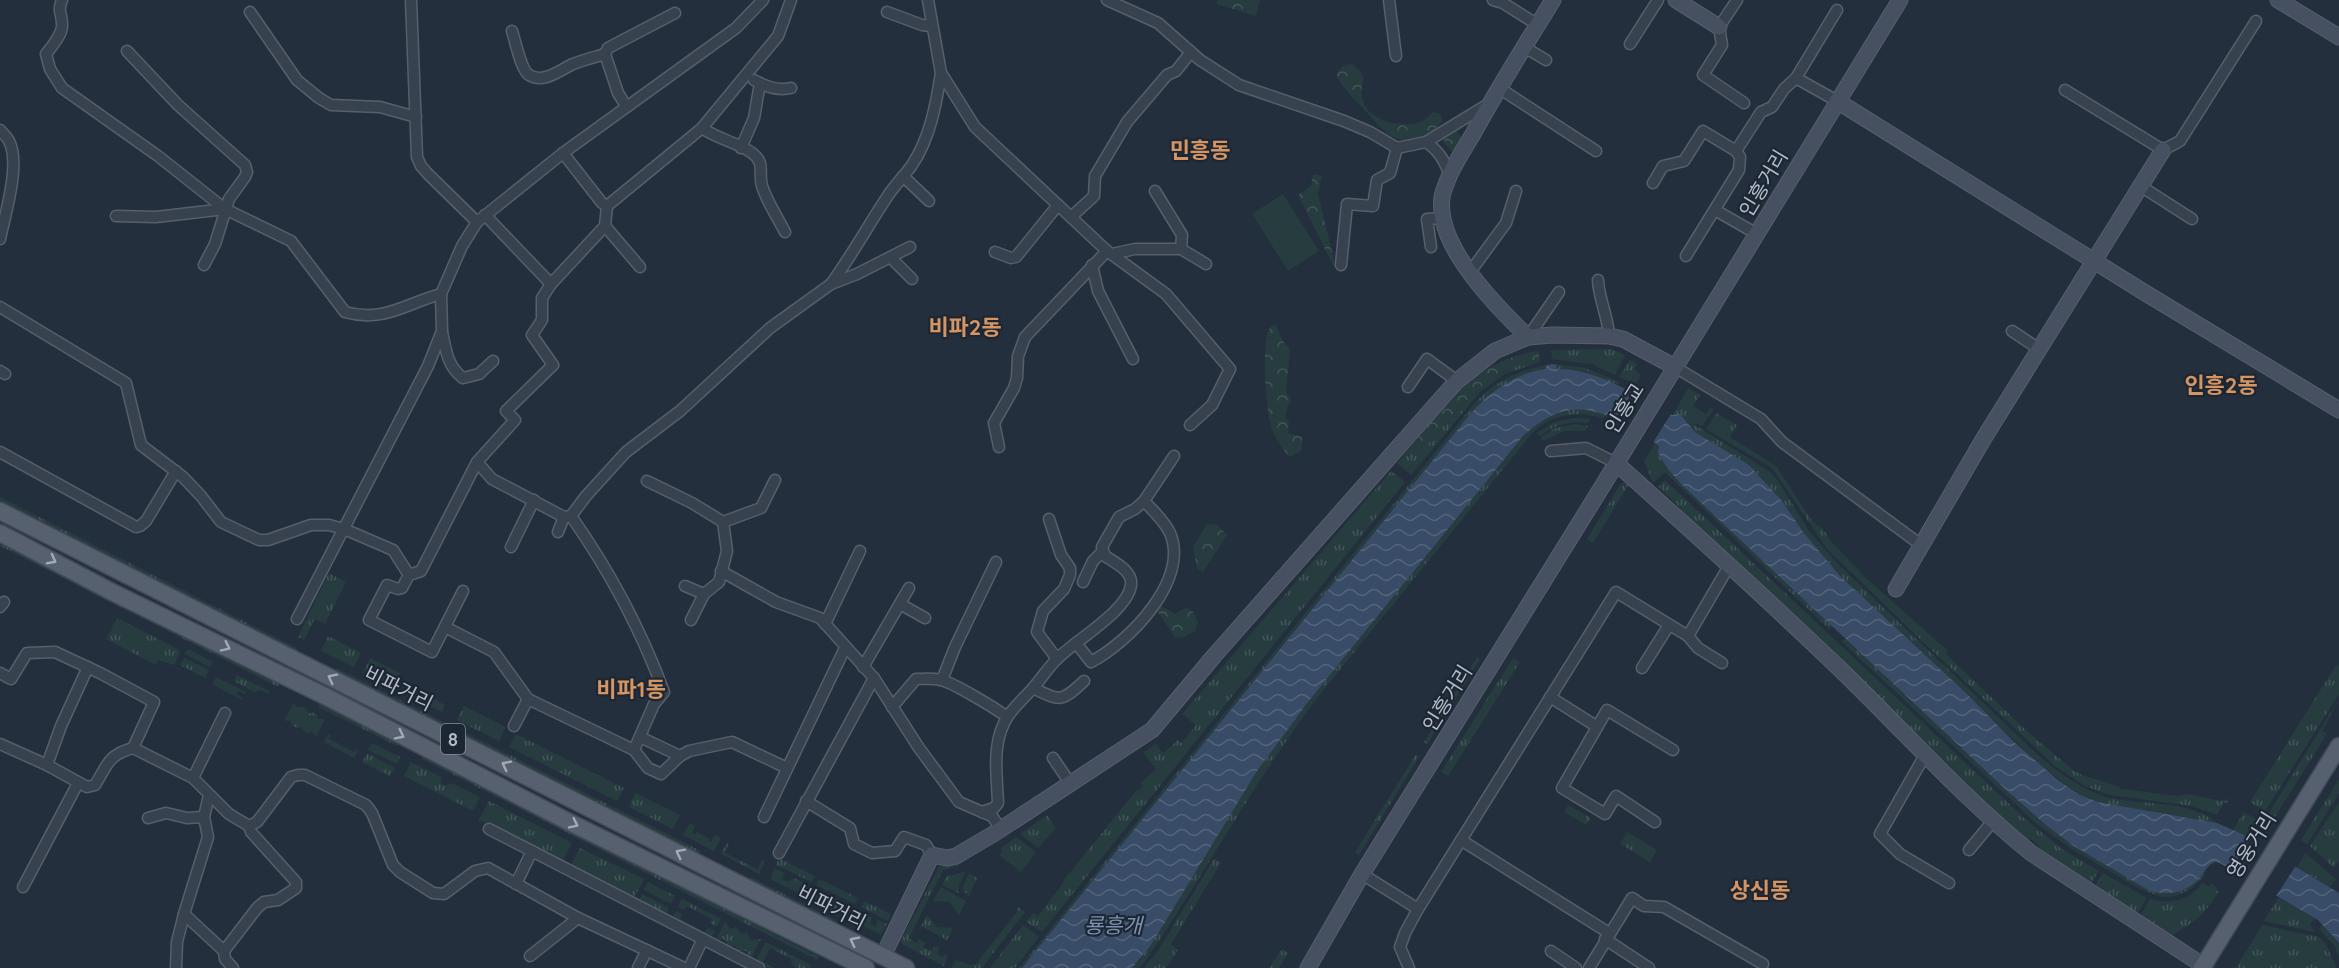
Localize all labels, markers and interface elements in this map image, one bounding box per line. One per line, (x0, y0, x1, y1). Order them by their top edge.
district label: 민흥동 (1170, 136, 1230, 164)
street label: 인흥거리 (1733, 145, 1793, 221)
district label: 비파2동 (928, 313, 1002, 341)
district label: 인흥2동 (2184, 371, 2258, 399)
street label: 인흥교 (1599, 378, 1649, 438)
one-way arrow (46, 553, 56, 564)
one-way arrow (220, 640, 231, 652)
street label: 비파거리 (361, 660, 437, 716)
street label: 인흥거리 (1417, 660, 1477, 736)
one-way arrow (327, 673, 338, 685)
district label: 비파1동 (596, 675, 666, 703)
road number: 8 (441, 724, 465, 754)
one-way arrow (394, 728, 405, 739)
one-way arrow (501, 761, 512, 773)
street label: 영웅거리 (2221, 807, 2281, 883)
one-way arrow (567, 817, 578, 828)
one-way arrow (676, 849, 686, 860)
district label: 상신동 (1730, 876, 1790, 904)
street label: 비파거리 (794, 879, 870, 935)
water label: 룡흥개 (1084, 912, 1145, 938)
one-way arrow (849, 937, 860, 948)

